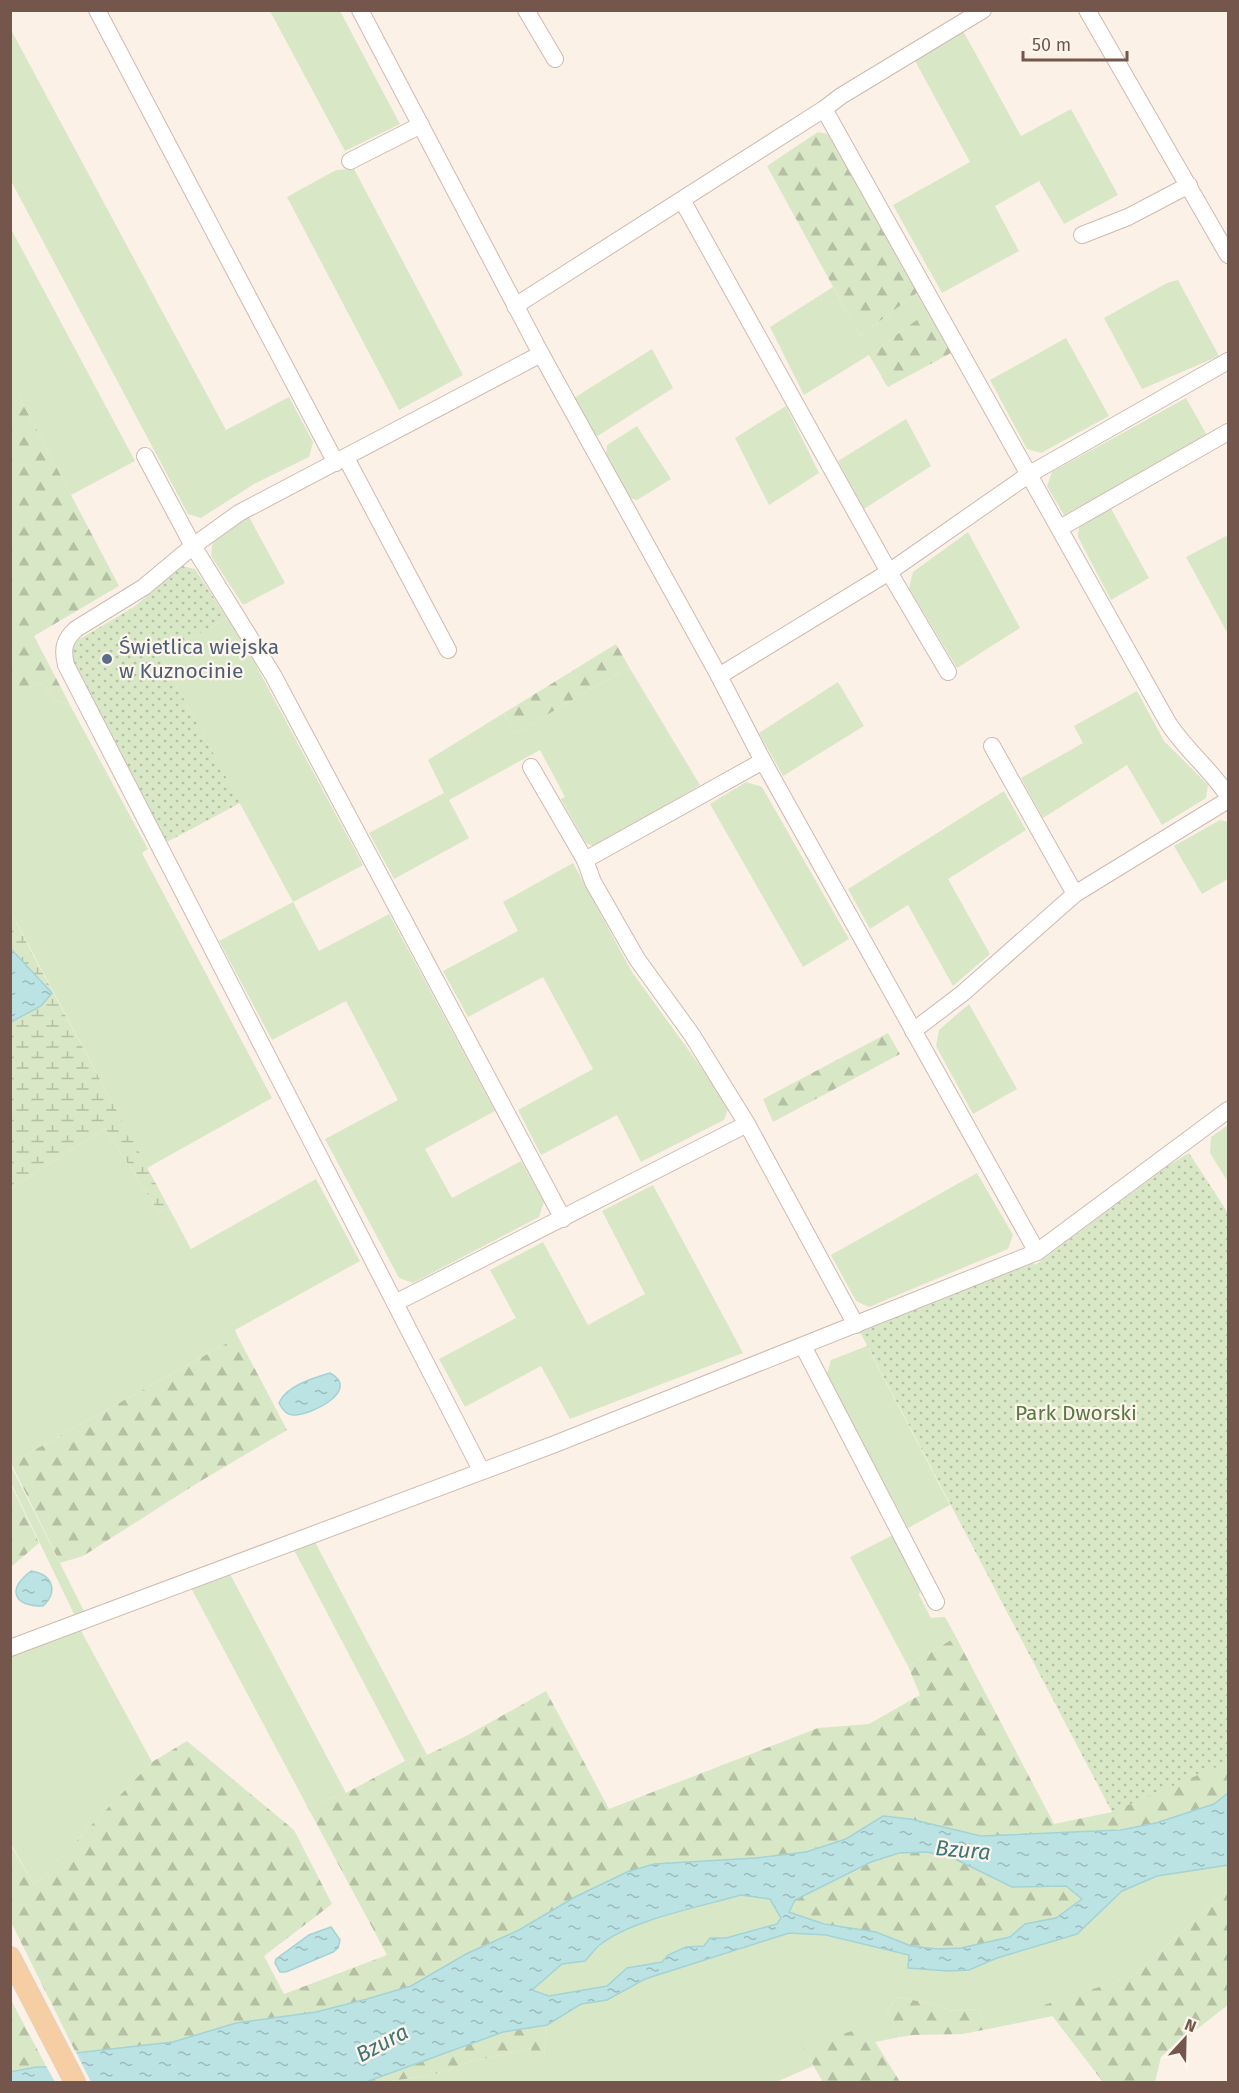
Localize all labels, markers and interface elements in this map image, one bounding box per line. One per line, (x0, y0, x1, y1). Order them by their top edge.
scale bar (1023, 24, 1126, 62)
text: 50 m (1032, 34, 1071, 56)
place label: Świetlica wiejska w Kuznocinie (119, 634, 279, 684)
marker: Świetlica wiejska w Kuznocinie (100, 652, 114, 666)
park label: Park Dworski (1015, 1400, 1137, 1426)
water label: Bzura (934, 1834, 992, 1866)
north arrow (1155, 2009, 1215, 2069)
text: N (1182, 2015, 1199, 2036)
water label: Bzura (351, 2018, 413, 2068)

